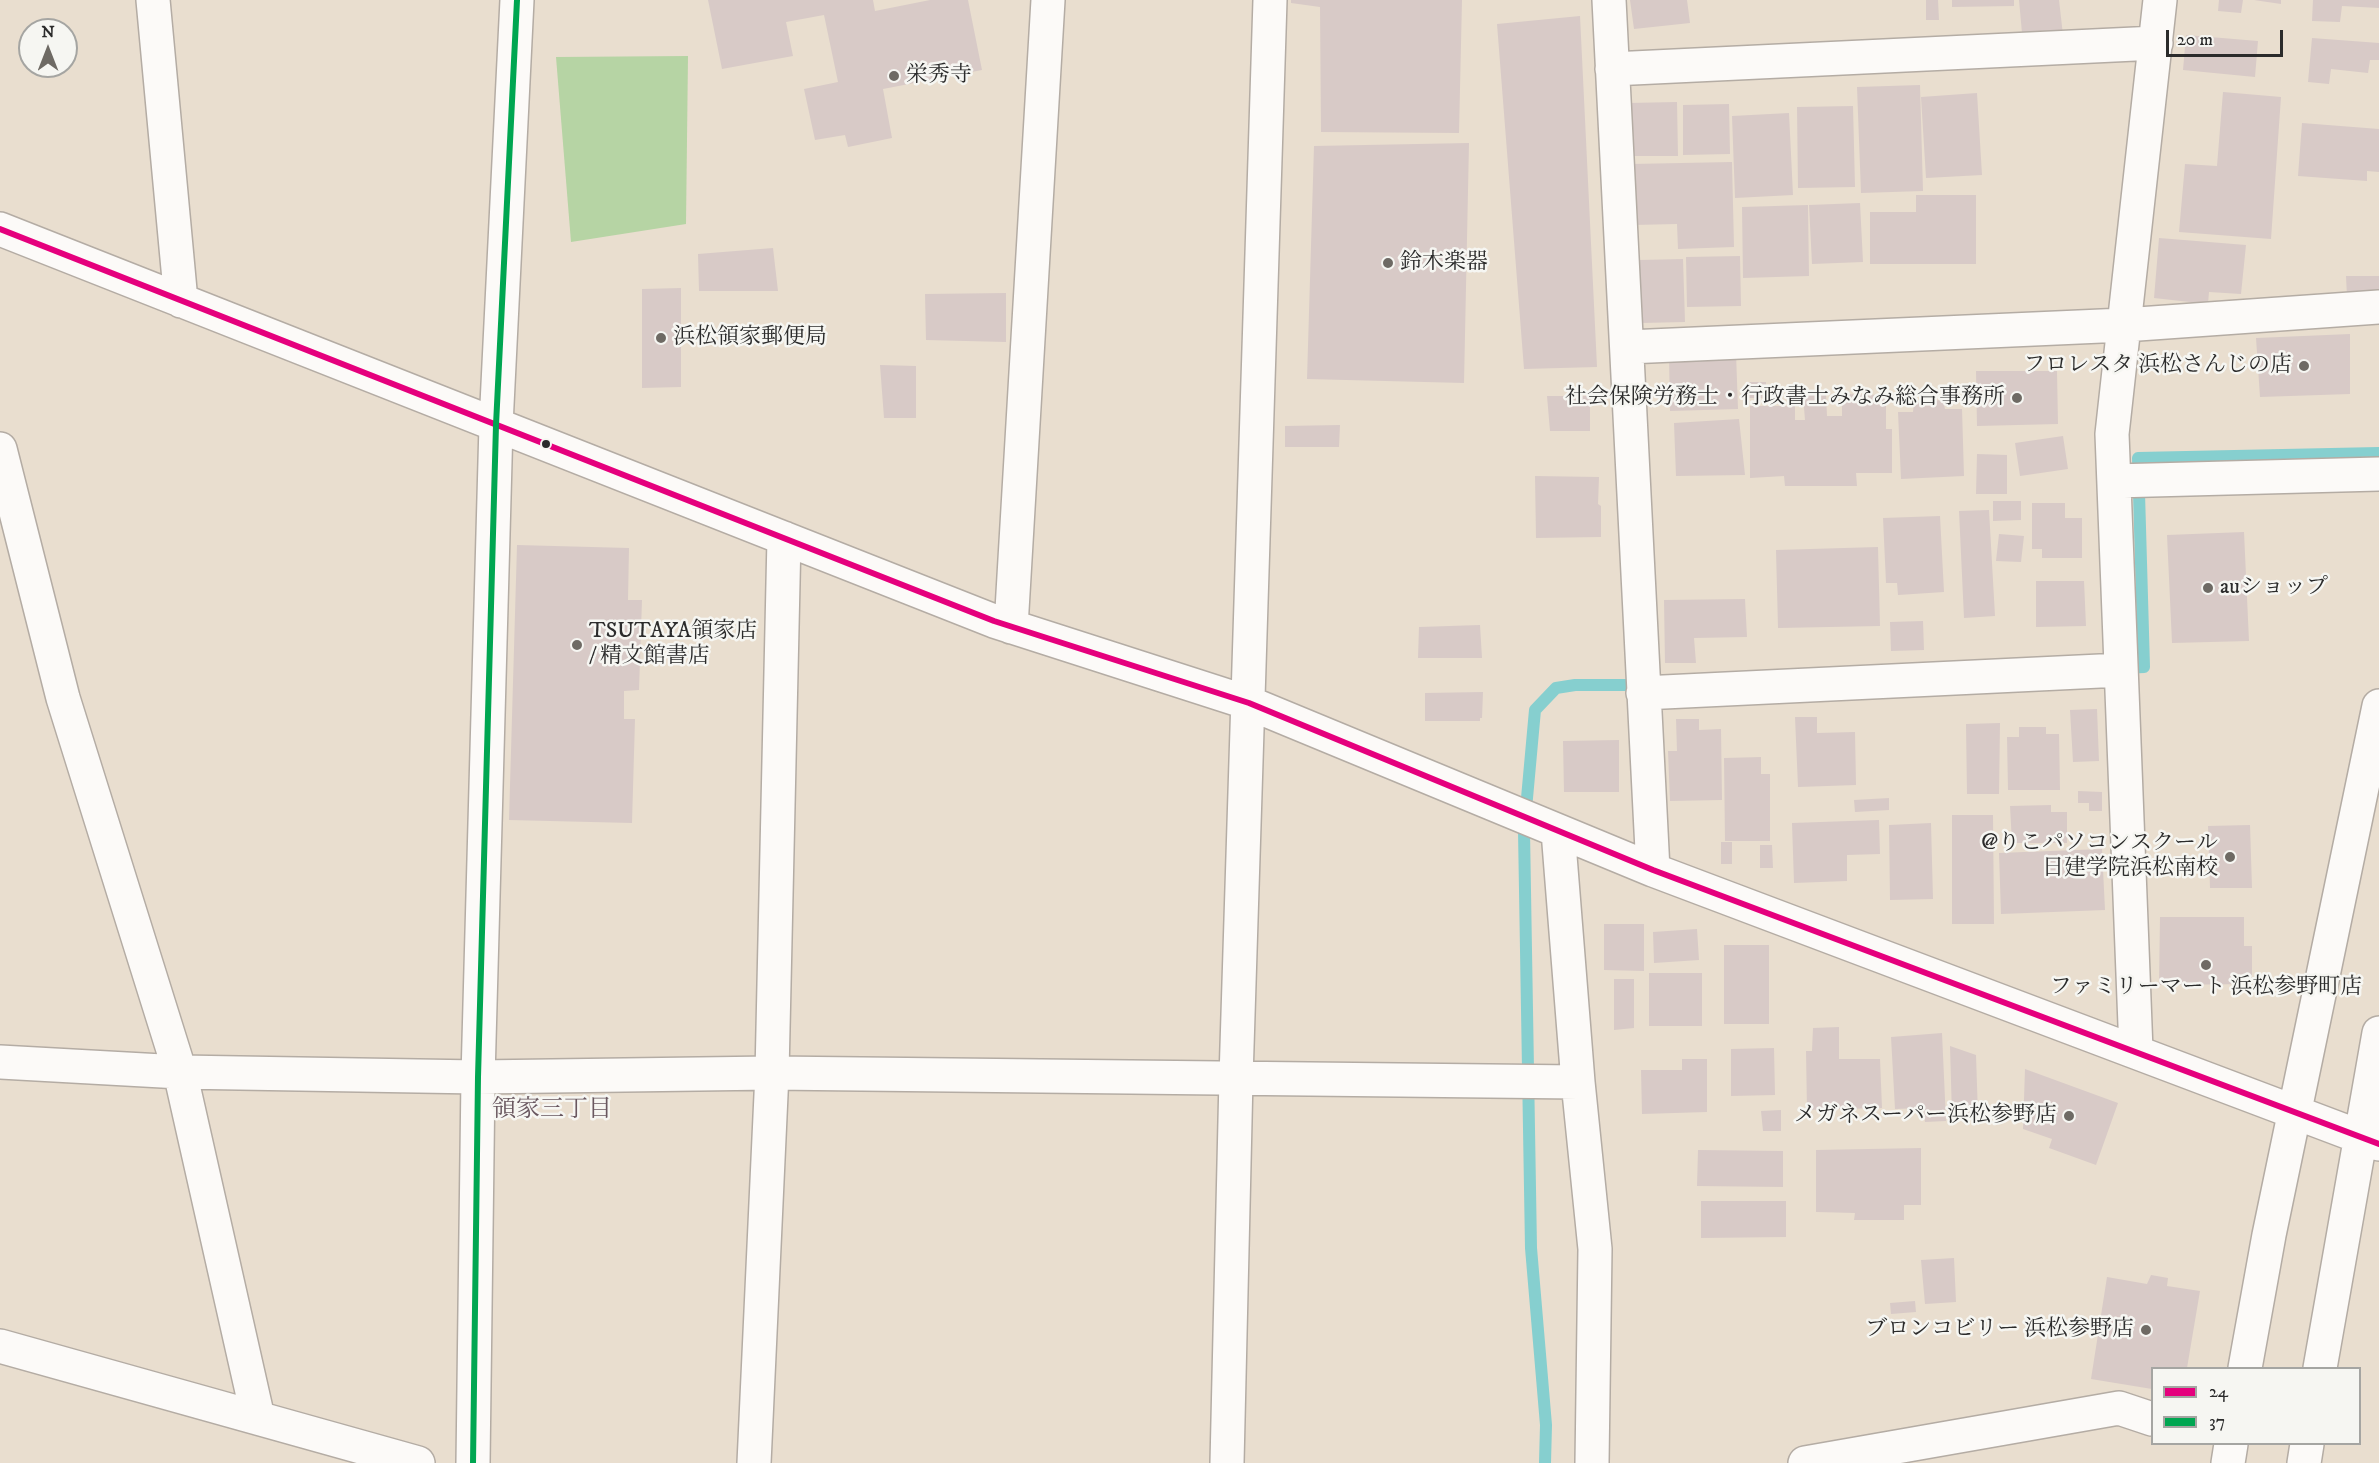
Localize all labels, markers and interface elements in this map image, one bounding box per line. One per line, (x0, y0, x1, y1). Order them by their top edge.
north arrow (18, 18, 78, 78)
scale bar (2169, 18, 2286, 56)
text: N (41, 22, 55, 42)
text: 20 m (2177, 29, 2213, 51)
place label: 栄秀寺 (906, 63, 972, 89)
marker: 栄秀寺 (887, 69, 901, 83)
place label: 鈴木楽器 (1400, 250, 1488, 276)
marker: 鈴木楽器 (1381, 256, 1395, 270)
place label: 浜松領家郵便局 (673, 325, 827, 351)
marker: 浜松領家郵便局 (654, 331, 668, 345)
place label: フロレスタ 浜松さんじの店 (2023, 353, 2292, 379)
marker: フロレスタ 浜松さんじの店 (2297, 359, 2311, 373)
place label: 社会保険労務士・行政書士みなみ総合事務所 (1565, 385, 2005, 411)
marker: 社会保険労務士・行政書士みなみ総合事務所 (2010, 391, 2024, 405)
unlabelled marker (540, 438, 552, 450)
place label: auショップ (2220, 575, 2328, 601)
marker: auショップ (2201, 581, 2215, 595)
place label: TSUTAYA領家店 / 精文館書店 (589, 619, 757, 670)
marker: TSUTAYA領家店 / 精文館書店 (570, 638, 584, 652)
place label: @りこパソコンスクール 日建学院浜松南校 (1981, 831, 2218, 882)
marker: @りこパソコンスクール 日建学院浜松南校 (2223, 850, 2237, 864)
marker: ファミリーマート 浜松参野町店 (2199, 958, 2213, 972)
place label: ファミリーマート 浜松参野町店 (2050, 975, 2362, 1001)
district label: 領家三丁目 (492, 1097, 612, 1125)
place label: メガネスーパー浜松参野店 (1794, 1103, 2057, 1129)
marker: メガネスーパー浜松参野店 (2062, 1109, 2076, 1123)
place label: ブロンコビリー 浜松参野店 (1865, 1317, 2134, 1343)
marker: ブロンコビリー 浜松参野店 (2139, 1323, 2153, 1337)
legend (2151, 1367, 2361, 1445)
text: 24 (2209, 1381, 2228, 1403)
text: 37 (2209, 1411, 2225, 1433)

